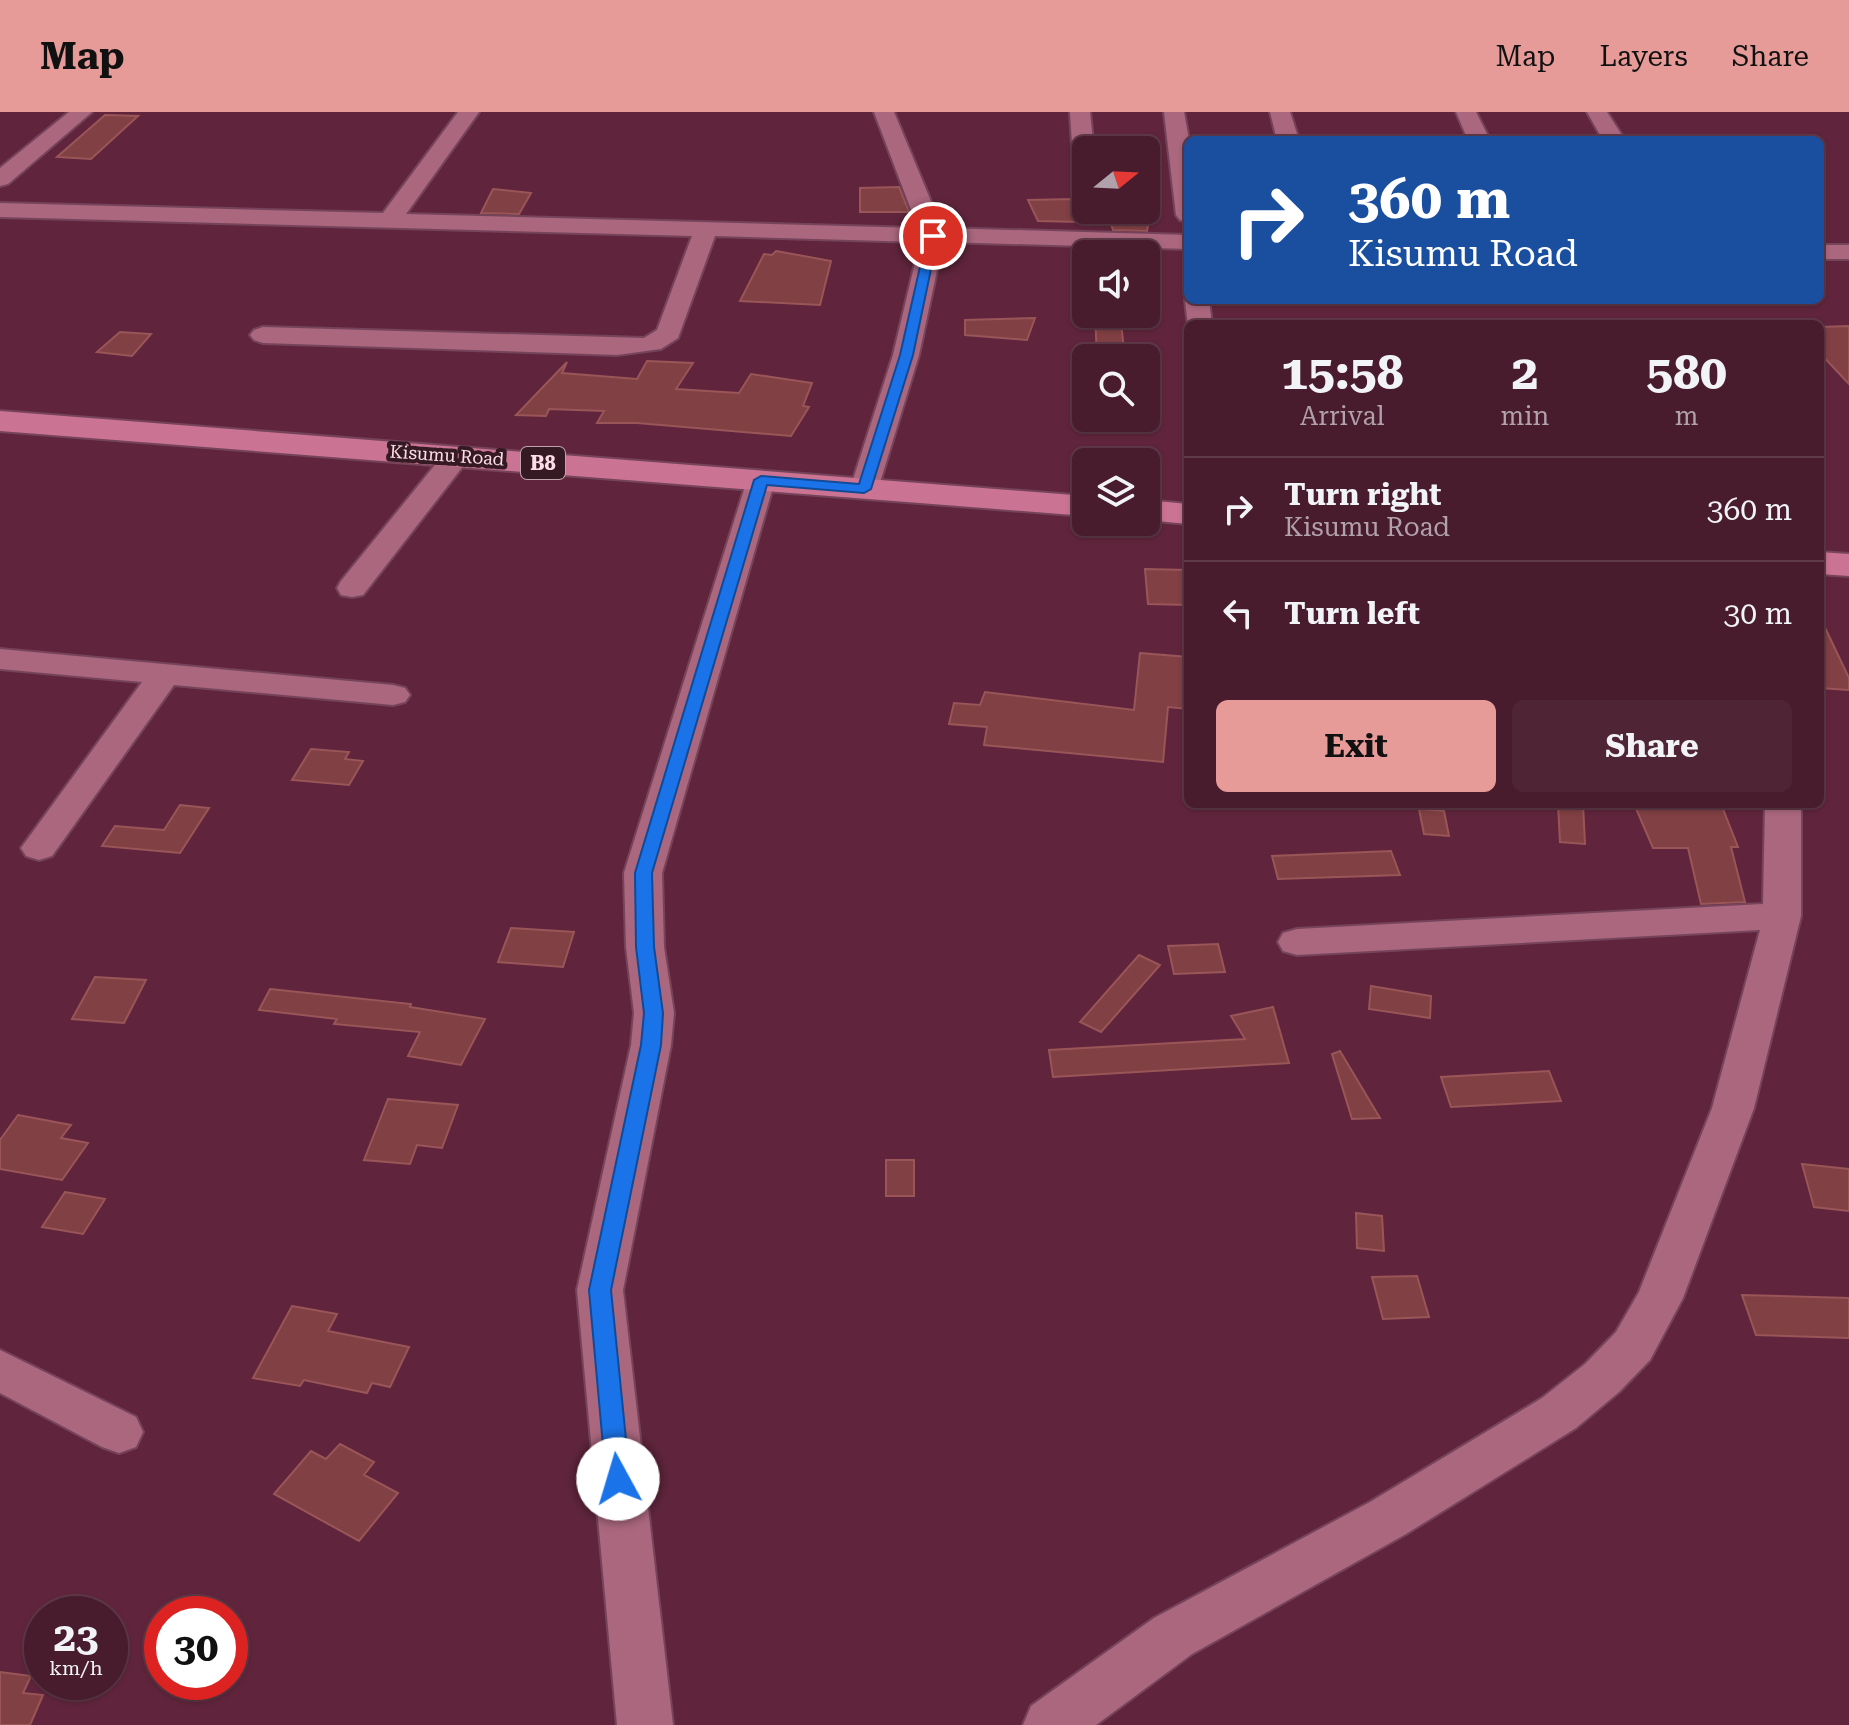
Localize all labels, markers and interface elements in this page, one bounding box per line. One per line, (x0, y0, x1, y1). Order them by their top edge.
text: Map (40, 34, 125, 78)
text: Map (1496, 40, 1555, 73)
text: Layers (1599, 40, 1688, 73)
text: Share (1732, 40, 1809, 73)
north arrow (1072, 136, 1160, 224)
map controls (1072, 136, 1160, 536)
text: 360 m (1348, 166, 1510, 232)
icon: right (1216, 168, 1320, 272)
pin (899, 202, 967, 270)
icon: arrive (911, 214, 955, 258)
text: Kisumu Road (1348, 233, 1578, 275)
button: sound (1072, 240, 1160, 328)
button: search (1072, 344, 1160, 432)
text: 15:58 (1281, 345, 1404, 401)
text: 2 (1511, 345, 1538, 401)
text: 580 (1646, 345, 1727, 401)
text: Arrival (1300, 401, 1385, 431)
text: min (1501, 401, 1549, 431)
text: m (1675, 401, 1699, 431)
street label: Kisumu Road (389, 441, 505, 470)
road number: B8 (521, 447, 565, 479)
button: layers (1072, 448, 1160, 536)
text: Turn right (1284, 477, 1441, 512)
icon: right (1216, 487, 1260, 531)
text: 360 m (1707, 492, 1792, 527)
text: Kisumu Road (1284, 512, 1450, 542)
icon: left (1216, 591, 1260, 635)
text: Turn left (1284, 596, 1420, 631)
text: 30 m (1723, 596, 1792, 631)
button: Exit (1216, 700, 1496, 792)
button: Share (1512, 700, 1792, 792)
position arrow (576, 1437, 660, 1521)
speed limit sign: 30 (144, 1596, 248, 1700)
text: 23 (54, 1614, 98, 1661)
text: km/h (49, 1656, 103, 1680)

